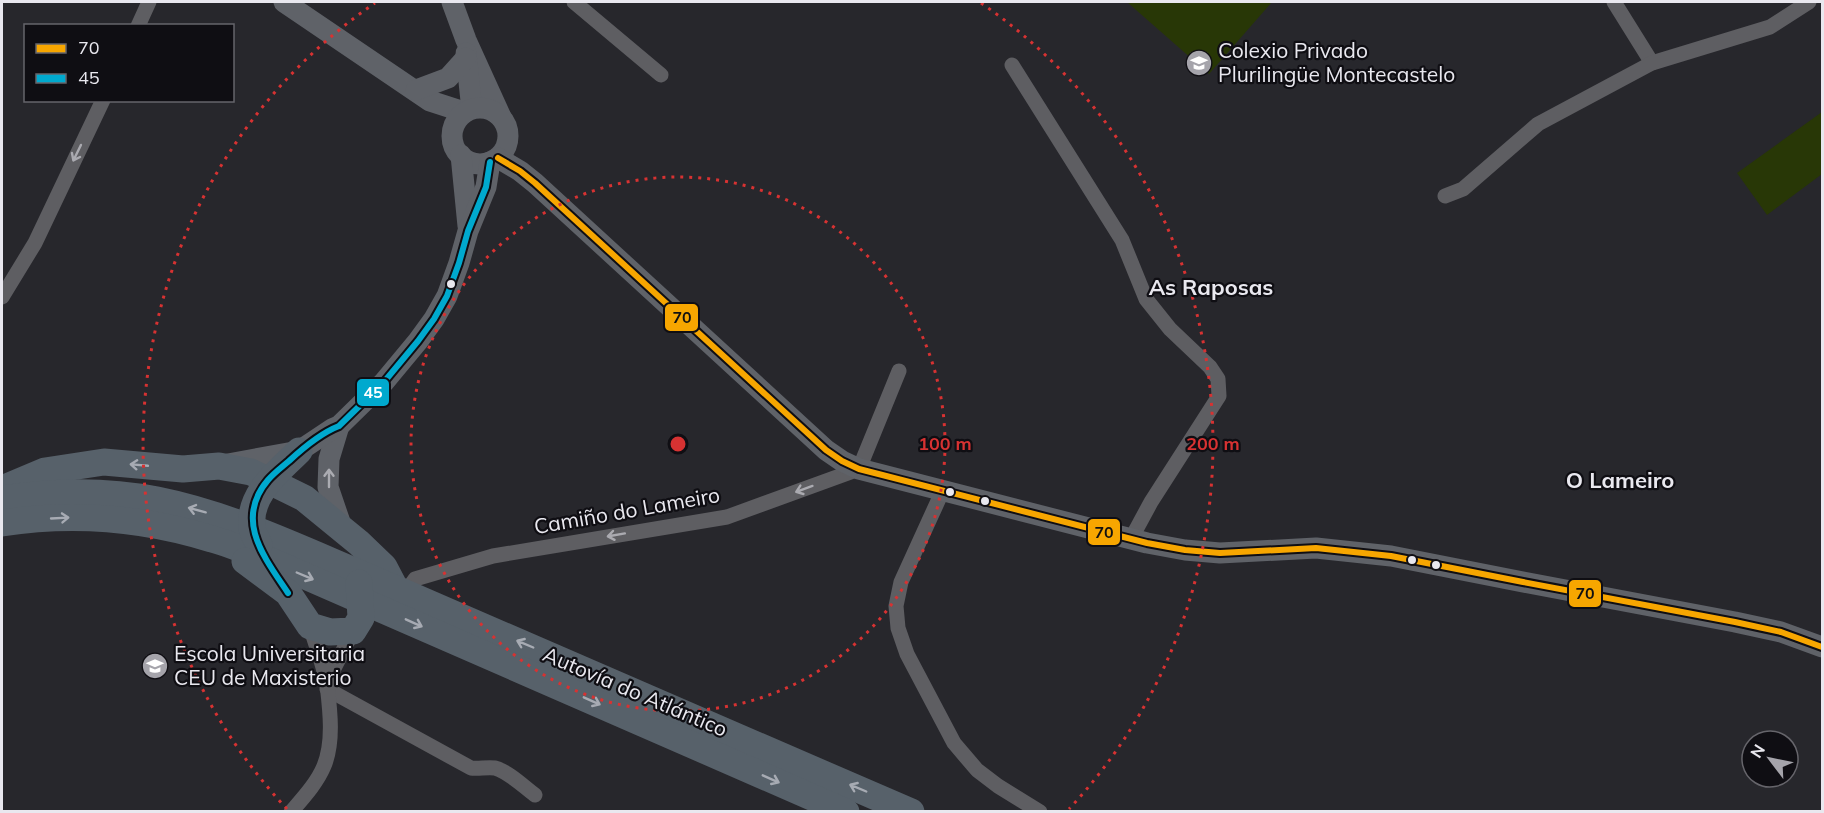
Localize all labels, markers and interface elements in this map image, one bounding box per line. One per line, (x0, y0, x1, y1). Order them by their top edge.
legend (24, 24, 234, 102)
text: 70 (78, 36, 100, 59)
place label: Colexio Privado Plurilingüe Montecastelo (1218, 37, 1455, 87)
school or university icon: Colexio Privado Plurilingüe Montecastelo (1184, 48, 1214, 78)
text: 45 (78, 66, 100, 89)
one-way arrow (71, 144, 83, 162)
district label: As Raposas (1149, 273, 1273, 301)
unlabelled marker (445, 278, 457, 290)
line badge: 70 (664, 303, 699, 332)
text: 70 (672, 307, 692, 327)
line badge: 45 (356, 378, 390, 407)
text: 45 (363, 382, 383, 402)
text: 100 m (918, 432, 972, 455)
text: 200 m (1186, 432, 1240, 455)
centre of rings (668, 434, 688, 454)
one-way arrow (130, 459, 150, 470)
district label: O Lameiro (1566, 466, 1674, 494)
one-way arrow (323, 468, 335, 488)
street label: Camiño do Lameiro (532, 481, 722, 539)
one-way arrow (795, 484, 814, 495)
unlabelled marker (944, 486, 956, 498)
unlabelled marker (979, 495, 991, 507)
one-way arrow (188, 504, 207, 516)
one-way arrow (49, 513, 69, 524)
line badge: 70 (1087, 518, 1121, 546)
text: 70 (1094, 522, 1114, 542)
one-way arrow (606, 530, 626, 541)
unlabelled marker (1406, 554, 1418, 566)
unlabelled marker (1430, 559, 1442, 571)
one-way arrow (296, 570, 314, 582)
line badge: 70 (1568, 579, 1602, 608)
text: 70 (1575, 583, 1595, 603)
one-way arrow (404, 617, 422, 629)
one-way arrow (516, 638, 534, 649)
place label: Escola Universitaria CEU de Maxisterio (174, 640, 365, 690)
street label: Autovía do Atlántico (539, 640, 732, 742)
school or university icon: Escola Universitaria CEU de Maxisterio (140, 651, 170, 681)
one-way arrow (583, 695, 601, 707)
north arrow (1740, 729, 1800, 789)
text: N (1746, 741, 1769, 761)
one-way arrow (762, 774, 780, 785)
one-way arrow (849, 782, 867, 793)

